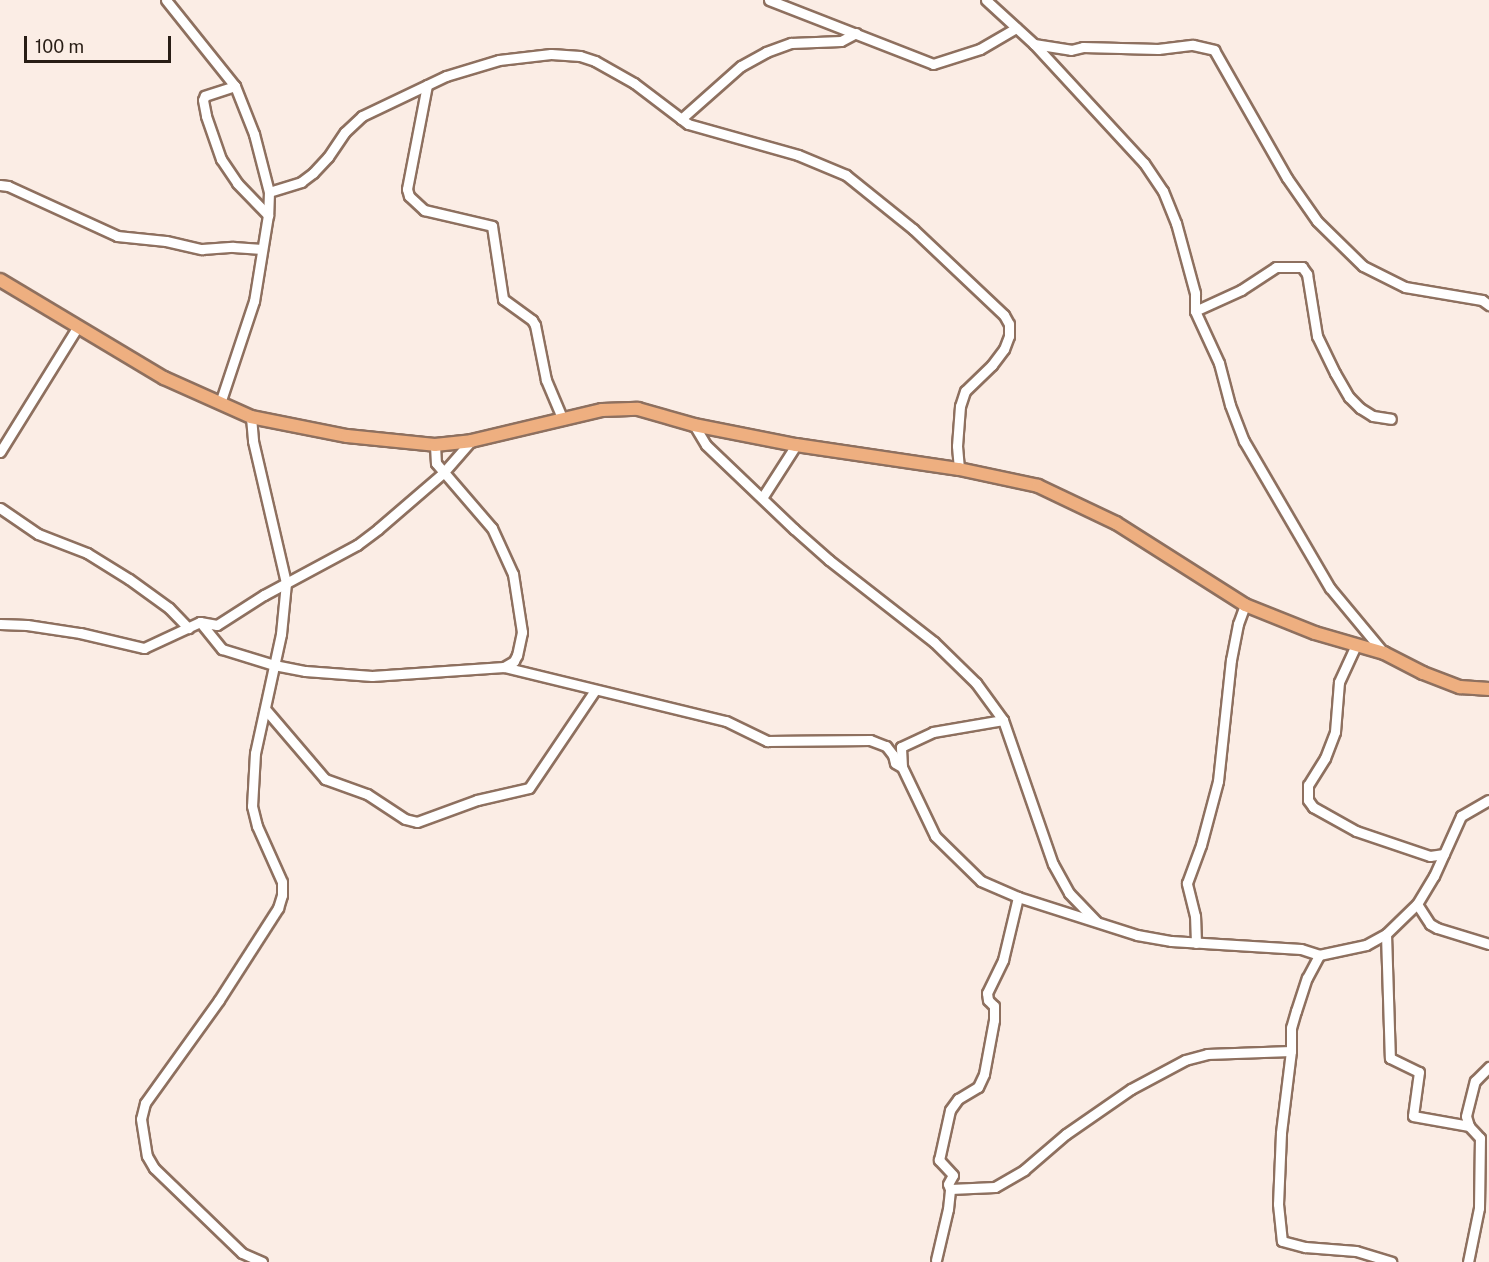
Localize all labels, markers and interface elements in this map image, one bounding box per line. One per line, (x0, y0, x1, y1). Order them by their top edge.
scale bar (27, 24, 174, 62)
text: 100 m (35, 36, 84, 57)

